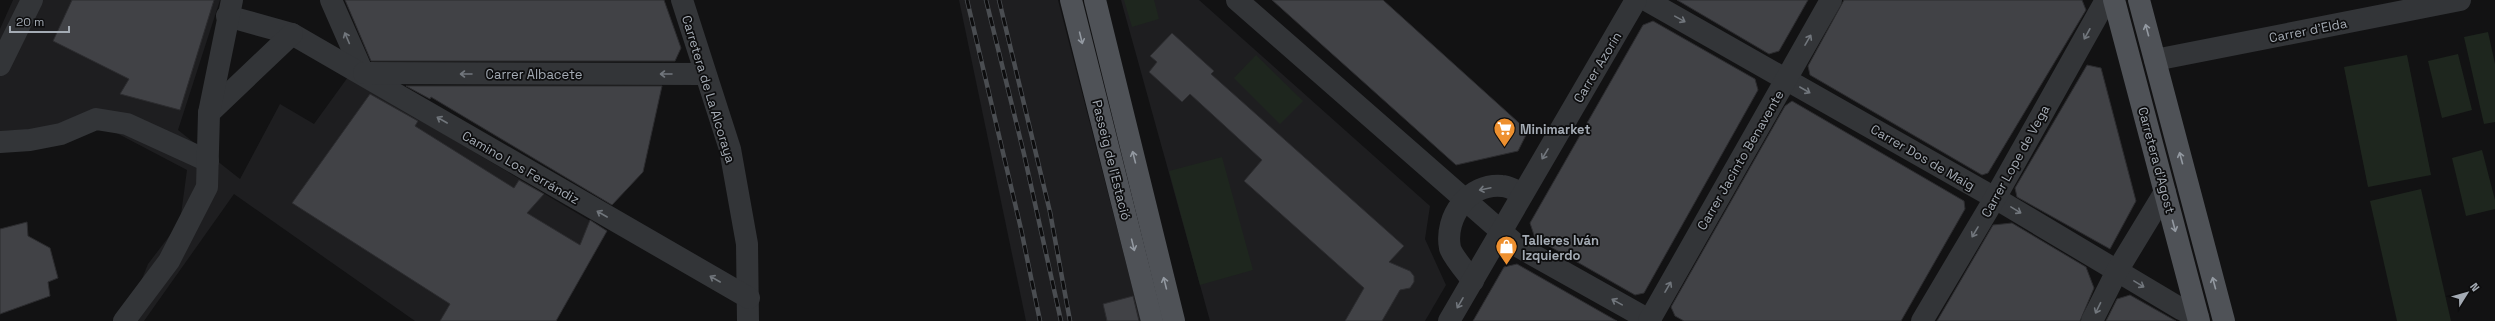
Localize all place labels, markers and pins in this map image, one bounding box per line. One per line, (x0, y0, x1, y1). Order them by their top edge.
supermarket icon: Minimarket (1492, 116, 1518, 149)
place label: Minimarket (1520, 121, 1590, 138)
place label: Talleres Iván Izquierdo (1522, 232, 1599, 264)
shop icon: Talleres Iván Izquierdo (1494, 234, 1520, 267)

